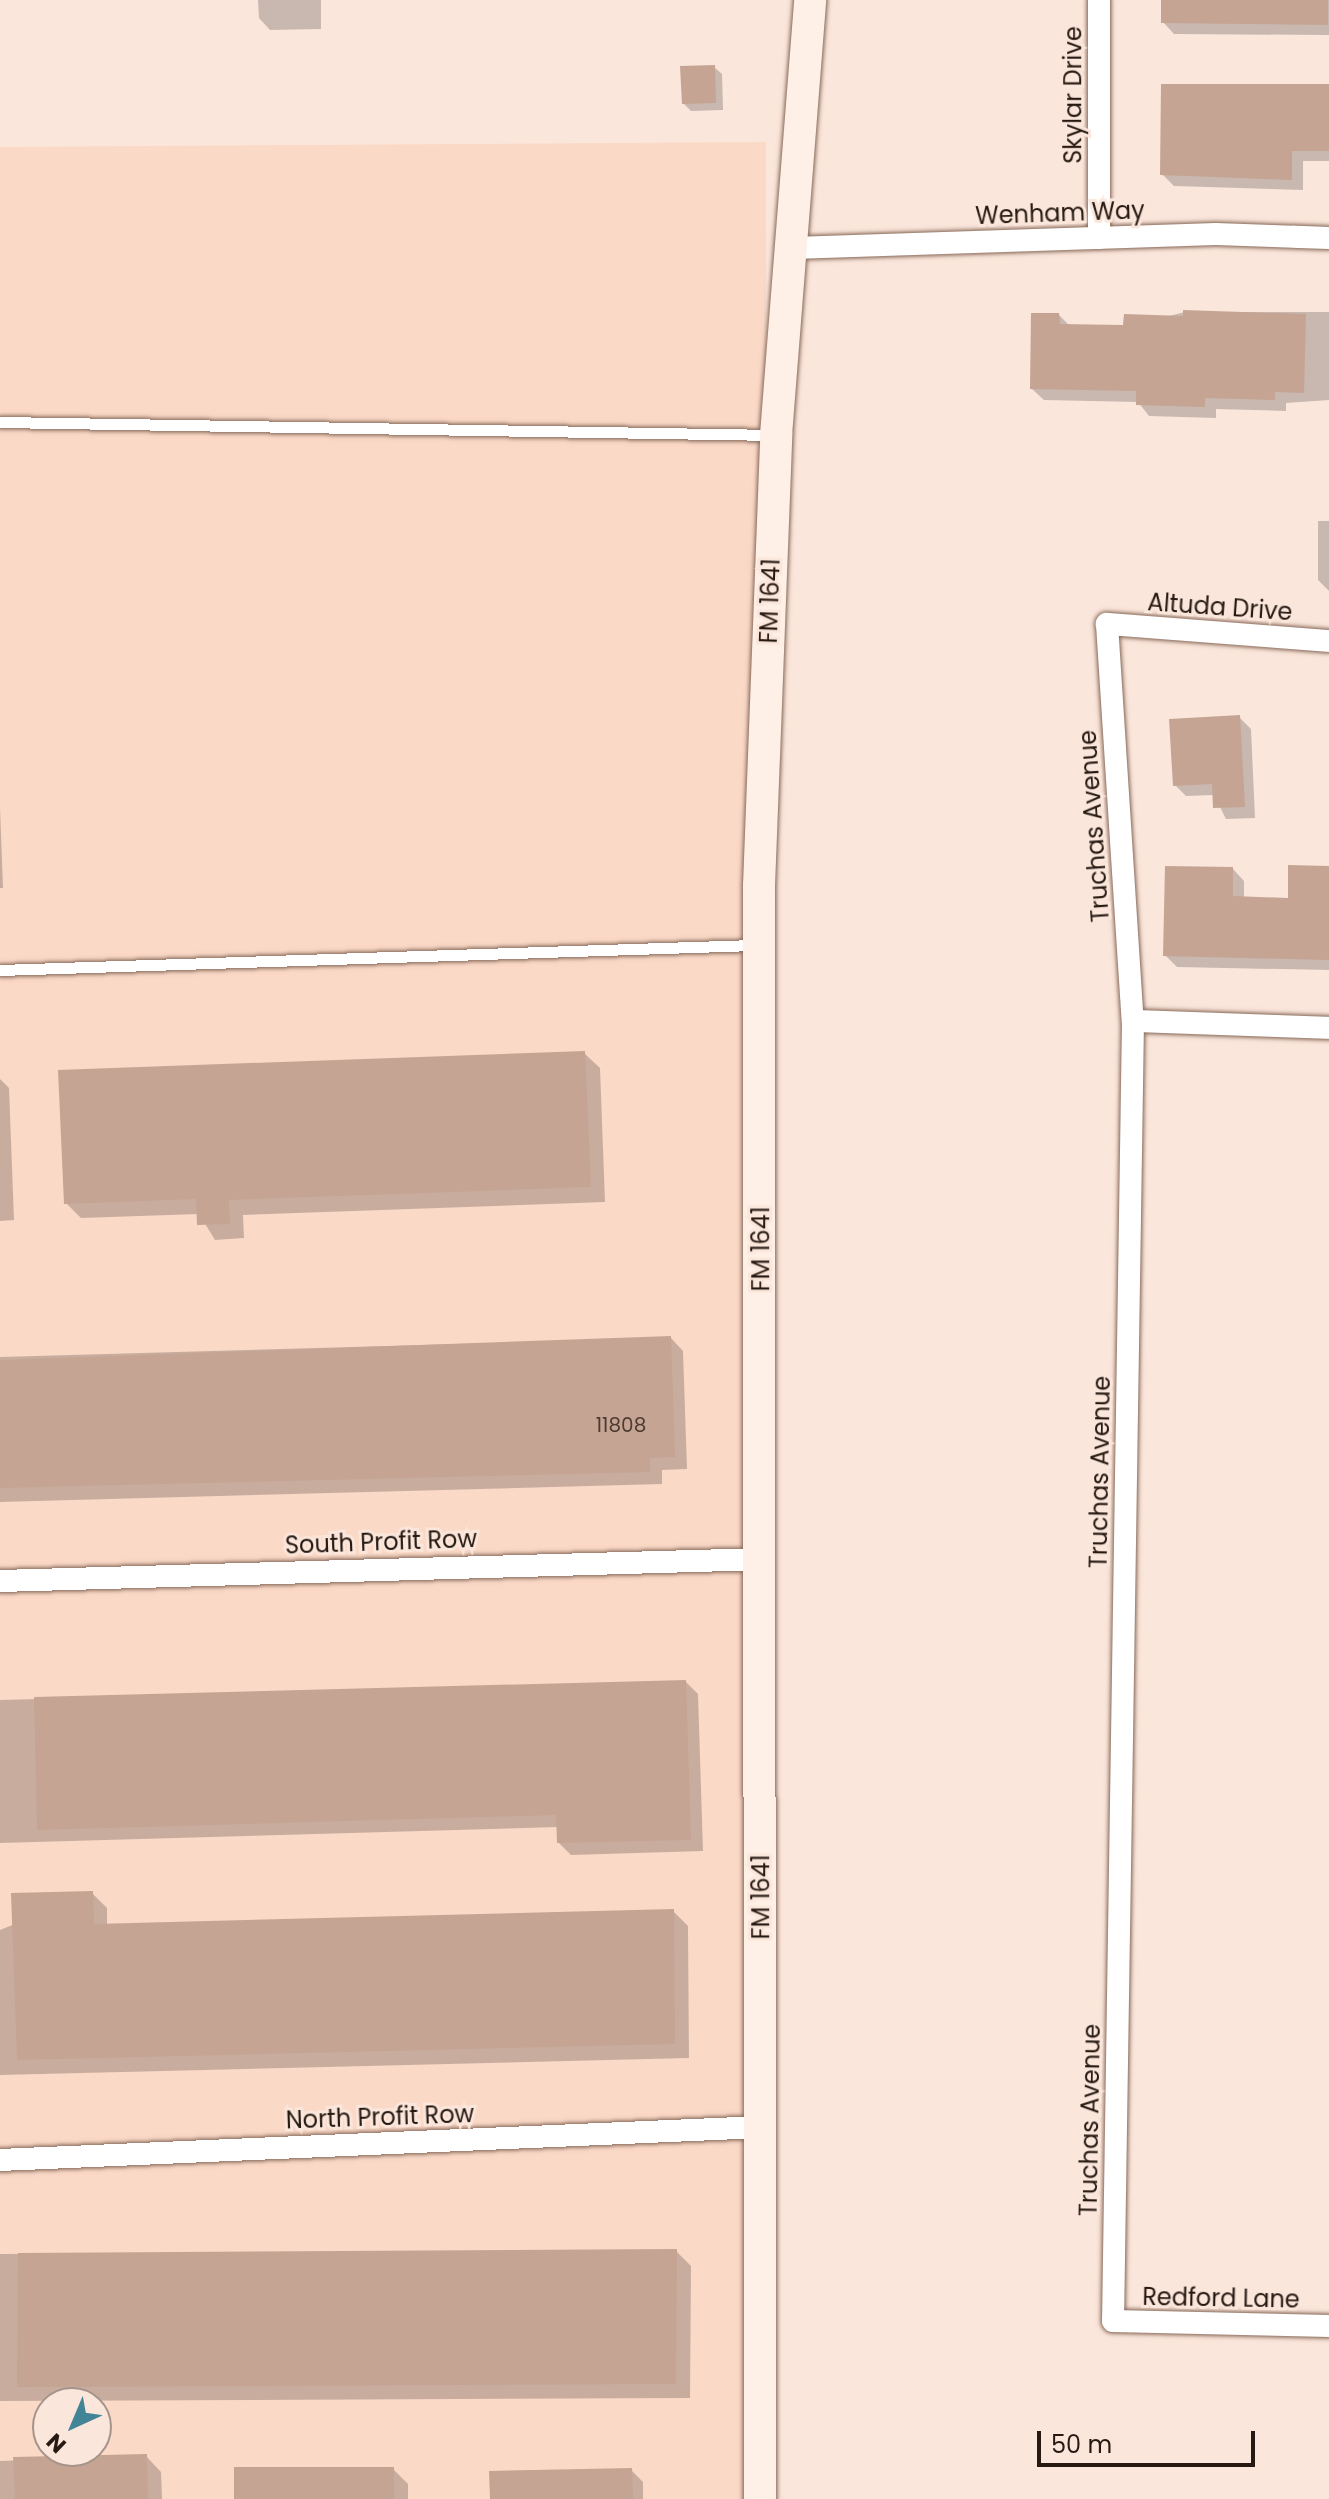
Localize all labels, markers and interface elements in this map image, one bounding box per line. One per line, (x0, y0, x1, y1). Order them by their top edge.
street label: Skylar Drive (1059, 26, 1087, 164)
street label: Wenham Way (975, 196, 1145, 230)
street label: FM 1641 (754, 558, 786, 644)
street label: Altuda Drive (1147, 588, 1293, 626)
street label: Truchas Avenue (1073, 729, 1115, 923)
street label: FM 1641 (747, 1207, 775, 1291)
street label: Truchas Avenue (1084, 1376, 1116, 1568)
house number: 11808 (596, 1413, 646, 1437)
street label: South Profit Row (285, 1524, 477, 1560)
street label: FM 1641 (747, 1855, 775, 1939)
street label: Truchas Avenue (1074, 2024, 1106, 2216)
street label: North Profit Row (285, 2099, 475, 2135)
street label: Redford Lane (1142, 2282, 1300, 2314)
north arrow (32, 2387, 112, 2467)
scale bar (1041, 2415, 1259, 2465)
text: N (40, 2426, 73, 2460)
text: 50 m (1051, 2428, 1112, 2461)

